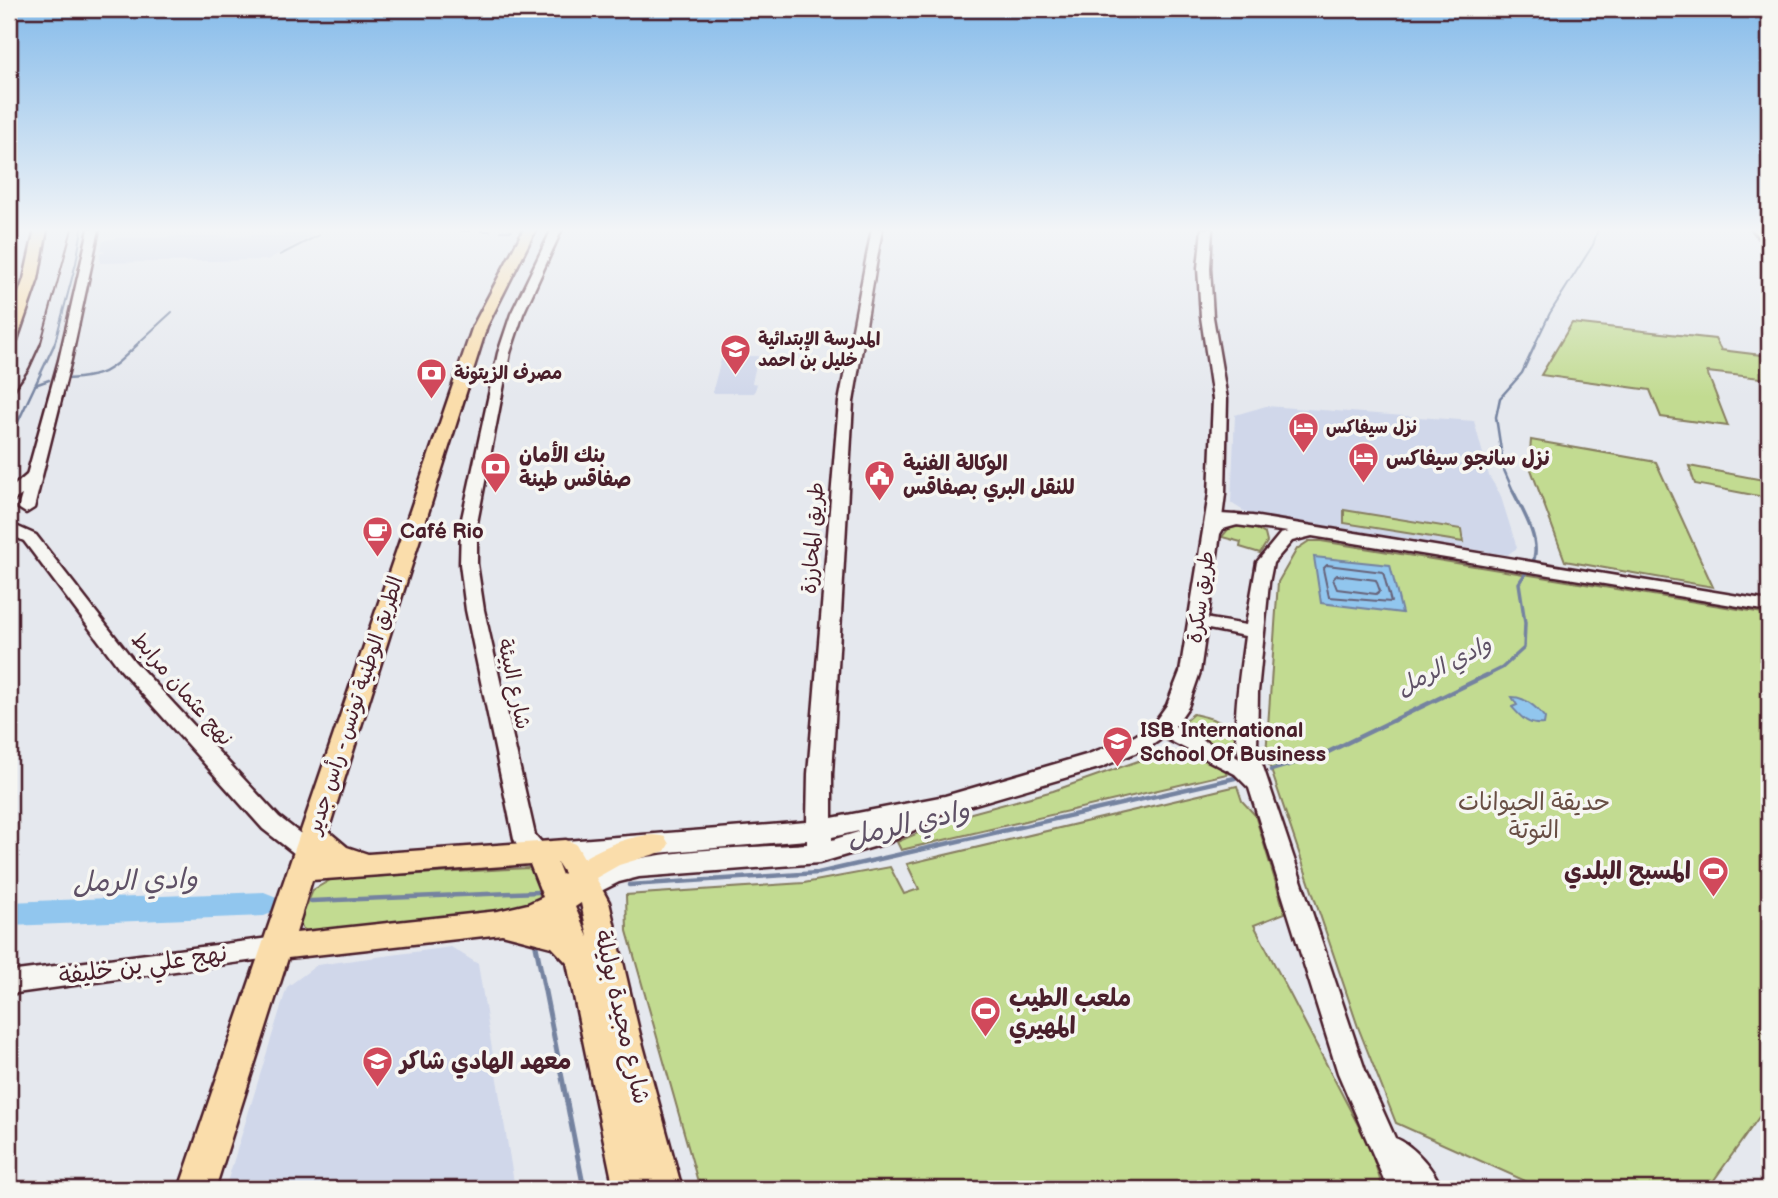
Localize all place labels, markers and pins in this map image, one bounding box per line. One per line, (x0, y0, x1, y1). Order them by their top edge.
place label: المدرسة الإبتدائية خليل بن احمد (758, 329, 880, 371)
school or university icon: المدرسة الإبتدائية خليل بن احمد (718, 332, 752, 376)
bank icon: مصرف الزيتونة (414, 356, 448, 400)
place label: مصرف الزيتونة (454, 363, 562, 385)
hotel icon: نزل سيفاكس (1286, 410, 1320, 454)
place label: نزل سيفاكس (1326, 417, 1417, 438)
place label: بنك الأمان صفاقس طينة (519, 441, 631, 492)
hotel icon: نزل سانجو سيفاكس (1346, 441, 1380, 485)
place label: نزل سانجو سيفاكس (1386, 446, 1550, 471)
bank icon: بنك الأمان صفاقس طينة (479, 450, 513, 494)
place label: الوكالة الفنية للنقل البري بصفاقس (903, 451, 1075, 503)
public building icon: الوكالة الفنية للنقل البري بصفاقس (863, 458, 897, 502)
cafe icon: Café Rio (360, 514, 394, 558)
place label: Café Rio (400, 519, 484, 544)
place label: ISB International School Of Business (1140, 718, 1326, 767)
school or university icon: ISB International School Of Business (1100, 725, 1134, 769)
sports icon: المسبح البلدي (1697, 854, 1731, 898)
place label: المسبح البلدي (1564, 857, 1691, 889)
place label: ملعب الطيب المهيري (1009, 984, 1131, 1044)
sports icon: ملعب الطيب المهيري (969, 995, 1003, 1039)
school or university icon: معهد الهادي شاكر (360, 1044, 394, 1088)
place label: معهد الهادي شاكر (398, 1047, 571, 1079)

